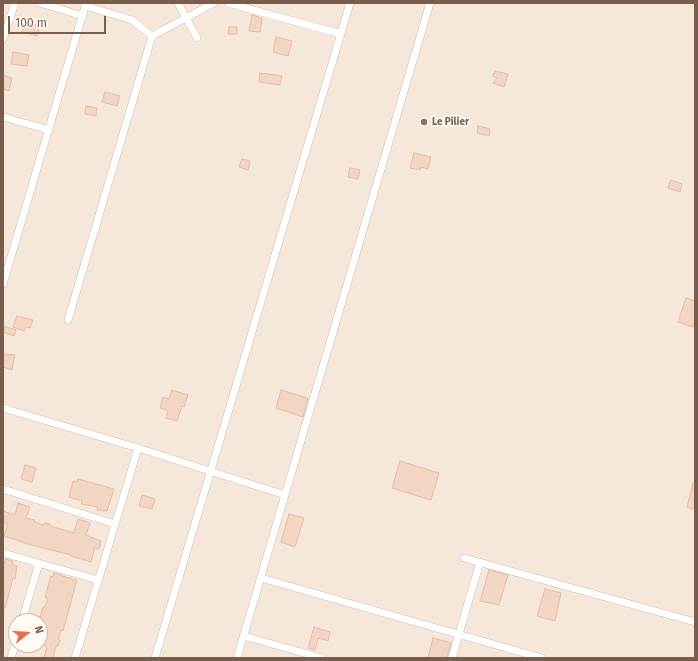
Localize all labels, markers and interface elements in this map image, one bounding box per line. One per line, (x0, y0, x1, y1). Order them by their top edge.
scale bar (10, 8, 108, 34)
text: 100 m (15, 16, 47, 30)
place label: Le Pilier (432, 116, 469, 128)
marker: Le Pilier (419, 117, 429, 127)
north arrow (8, 613, 48, 653)
text: N (32, 624, 46, 635)

